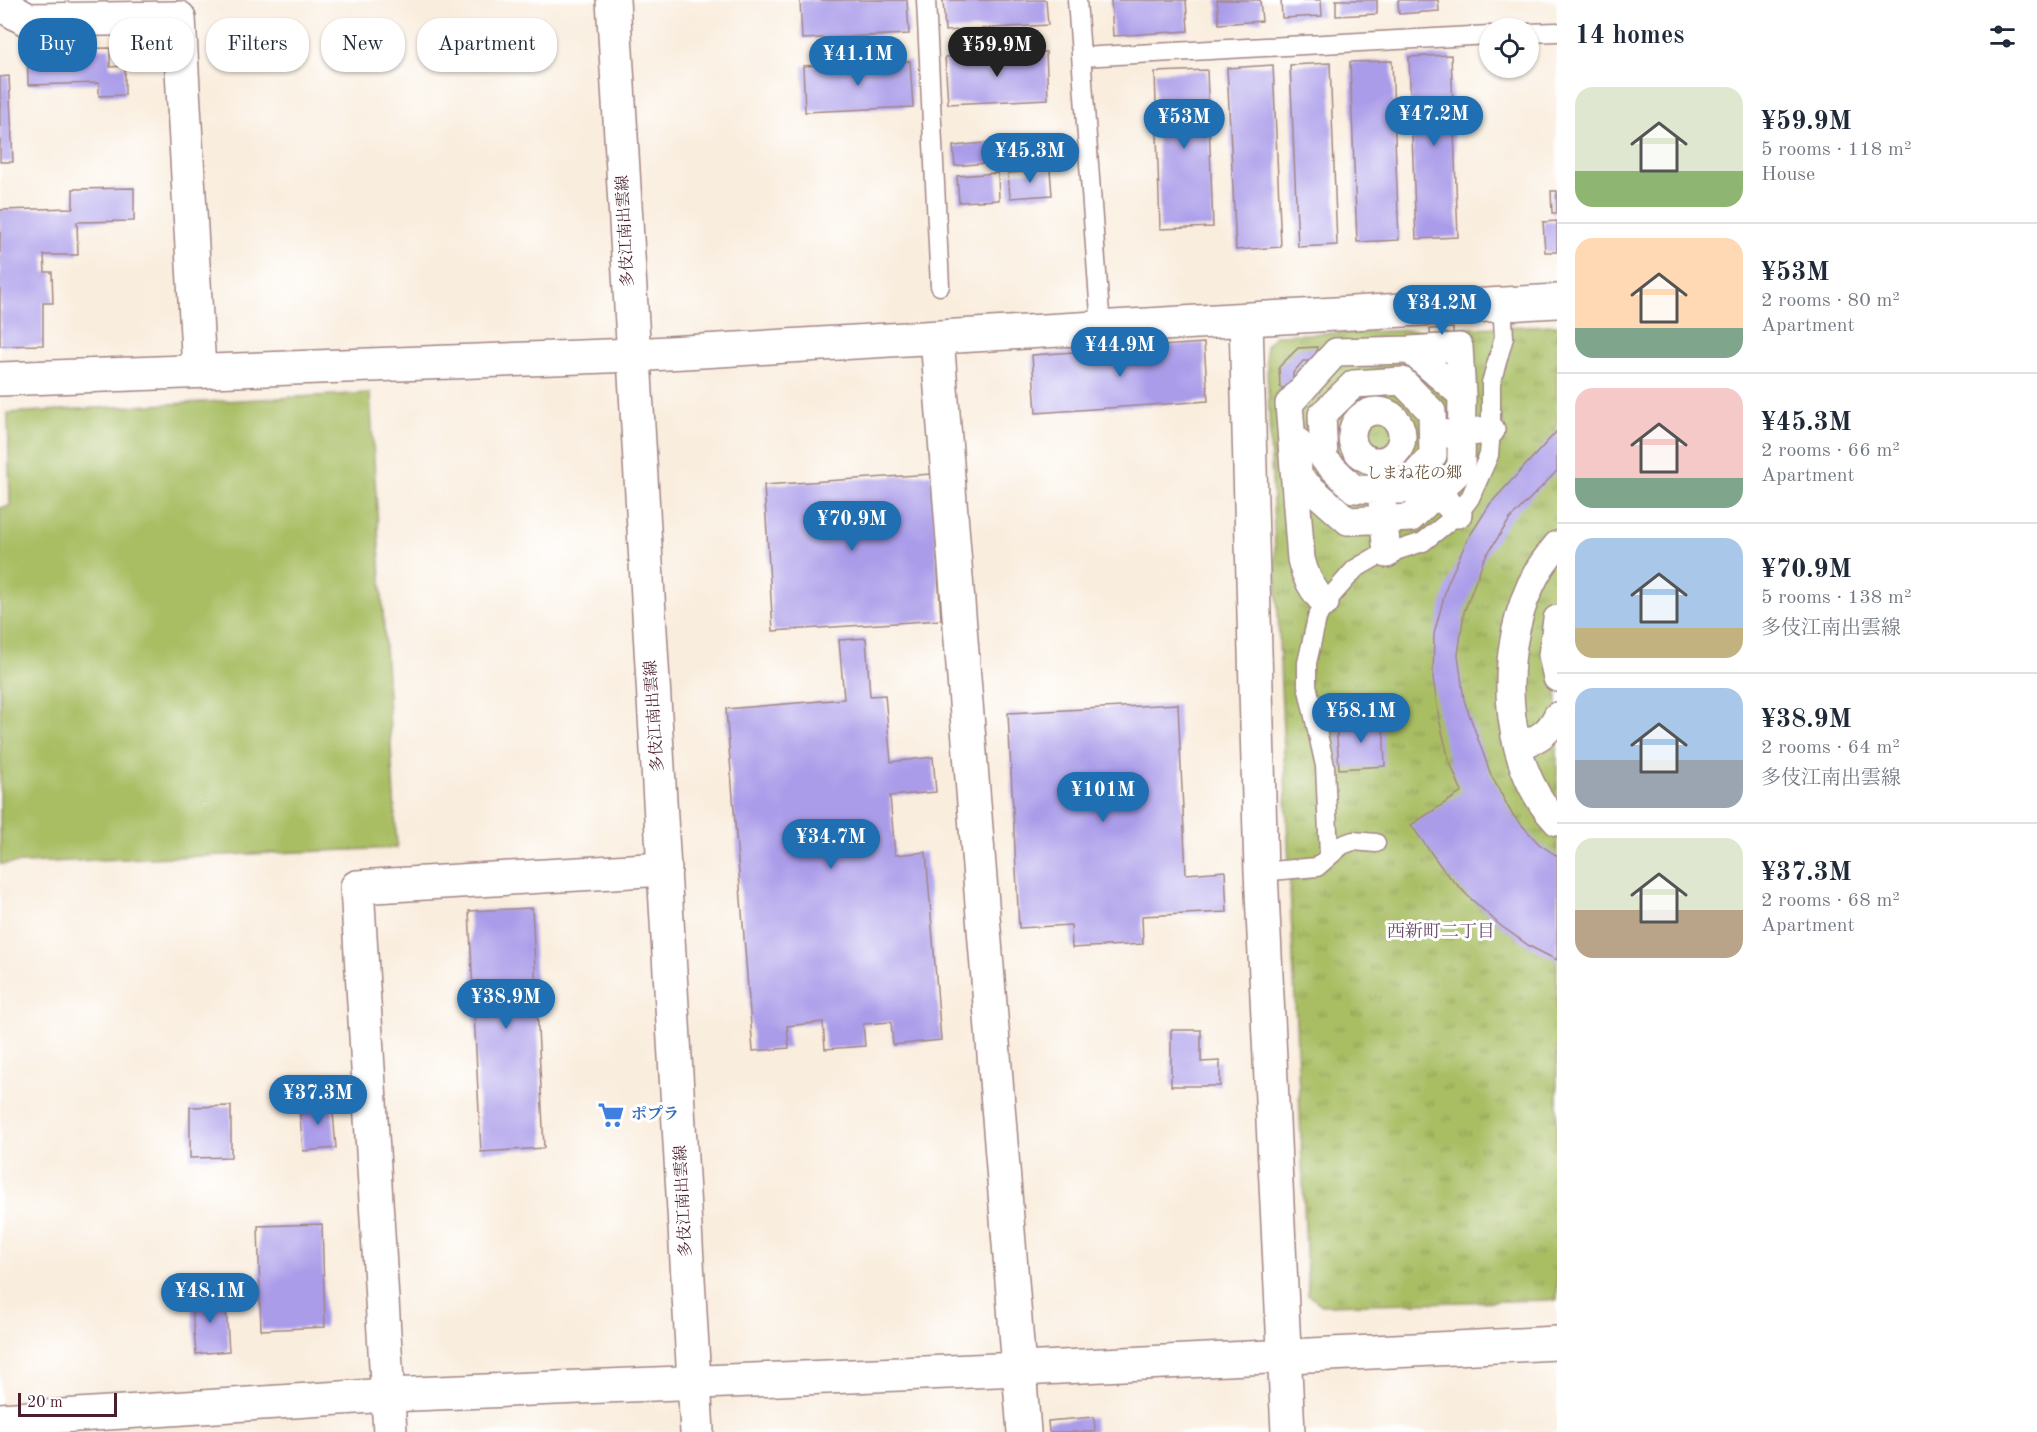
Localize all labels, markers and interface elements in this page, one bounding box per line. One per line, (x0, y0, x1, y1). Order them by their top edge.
chip: Buy (18, 18, 97, 72)
chip: Rent (109, 18, 194, 72)
chip: Filters (206, 18, 309, 72)
chip: New (321, 18, 405, 72)
chip: Apartment (417, 18, 557, 72)
map controls (1479, 18, 1539, 78)
button: locate (1479, 18, 1539, 78)
icon: filters (1986, 20, 2019, 53)
text: 14 homes (1575, 23, 1684, 49)
pin: ¥59.9M (948, 27, 1046, 78)
pin: ¥41.1M (809, 36, 907, 87)
text: ¥59.9M (962, 36, 1032, 56)
text: ¥41.1M (823, 45, 893, 65)
pin: ¥47.2M (1385, 96, 1483, 147)
pin: ¥53M (1148, 99, 1220, 150)
text: ¥47.2M (1399, 105, 1469, 125)
text: ¥53M (1158, 108, 1210, 128)
text: ¥59.9M (1761, 109, 1852, 135)
icon: home (1623, 111, 1695, 183)
pin: ¥45.3M (981, 133, 1079, 184)
text: 5 rooms · 118 m² (1761, 140, 1911, 160)
text: ¥45.3M (995, 142, 1065, 162)
text: House (1761, 165, 1815, 185)
street label: 多伎江南出雲線 (613, 175, 637, 287)
text: ¥53M (1761, 260, 1829, 286)
icon: home (1623, 262, 1695, 334)
pin: ¥34.2M (1393, 285, 1491, 336)
text: 2 rooms · 80 m² (1761, 291, 1900, 311)
text: ¥34.2M (1407, 294, 1477, 314)
text: Apartment (1761, 316, 1855, 336)
pin: ¥44.9M (1071, 327, 1169, 378)
text: ¥44.9M (1085, 336, 1155, 356)
text: ¥45.3M (1761, 410, 1852, 436)
icon: home (1623, 412, 1695, 484)
text: 2 rooms · 66 m² (1761, 441, 1900, 461)
park label: しまね花の郷 (1366, 464, 1462, 482)
text: Apartment (1761, 466, 1855, 486)
pin: ¥70.9M (803, 501, 901, 552)
text: ¥70.9M (817, 510, 887, 530)
text: ¥70.9M (1761, 557, 1852, 583)
icon: home (1623, 562, 1695, 634)
text: 5 rooms · 138 m² (1761, 588, 1911, 608)
text: 多伎江南出雲線 (1761, 619, 1901, 639)
street label: 多伎江南出雲線 (641, 660, 667, 773)
pin: ¥58.1M (1312, 693, 1410, 744)
text: ¥58.1M (1326, 702, 1396, 722)
text: ¥38.9M (1761, 707, 1852, 733)
icon: home (1623, 712, 1695, 784)
text: 2 rooms · 64 m² (1761, 738, 1900, 758)
text: 多伎江南出雲線 (1761, 769, 1901, 789)
pin: ¥101M (1061, 772, 1145, 823)
text: ¥101M (1071, 781, 1135, 801)
pin: ¥34.7M (782, 819, 880, 870)
text: ¥34.7M (796, 828, 866, 848)
text: ¥37.3M (1761, 860, 1852, 886)
icon: home (1623, 862, 1695, 934)
text: 2 rooms · 68 m² (1761, 891, 1900, 911)
text: Apartment (1761, 916, 1855, 936)
district label: 西新町二丁目 (1387, 921, 1495, 941)
pin: ¥38.9M (457, 979, 555, 1030)
text: ¥38.9M (471, 988, 541, 1008)
pin: ¥37.3M (269, 1075, 367, 1126)
text: ¥37.3M (283, 1084, 353, 1104)
supermarket icon: ポプラ (596, 1100, 626, 1130)
place label: ポプラ (631, 1105, 679, 1123)
street label: 多伎江南出雲線 (671, 1145, 695, 1257)
pin: ¥48.1M (161, 1273, 259, 1324)
text: ¥48.1M (175, 1282, 245, 1302)
scale bar (18, 1390, 117, 1418)
text: 20 m (27, 1395, 63, 1411)

